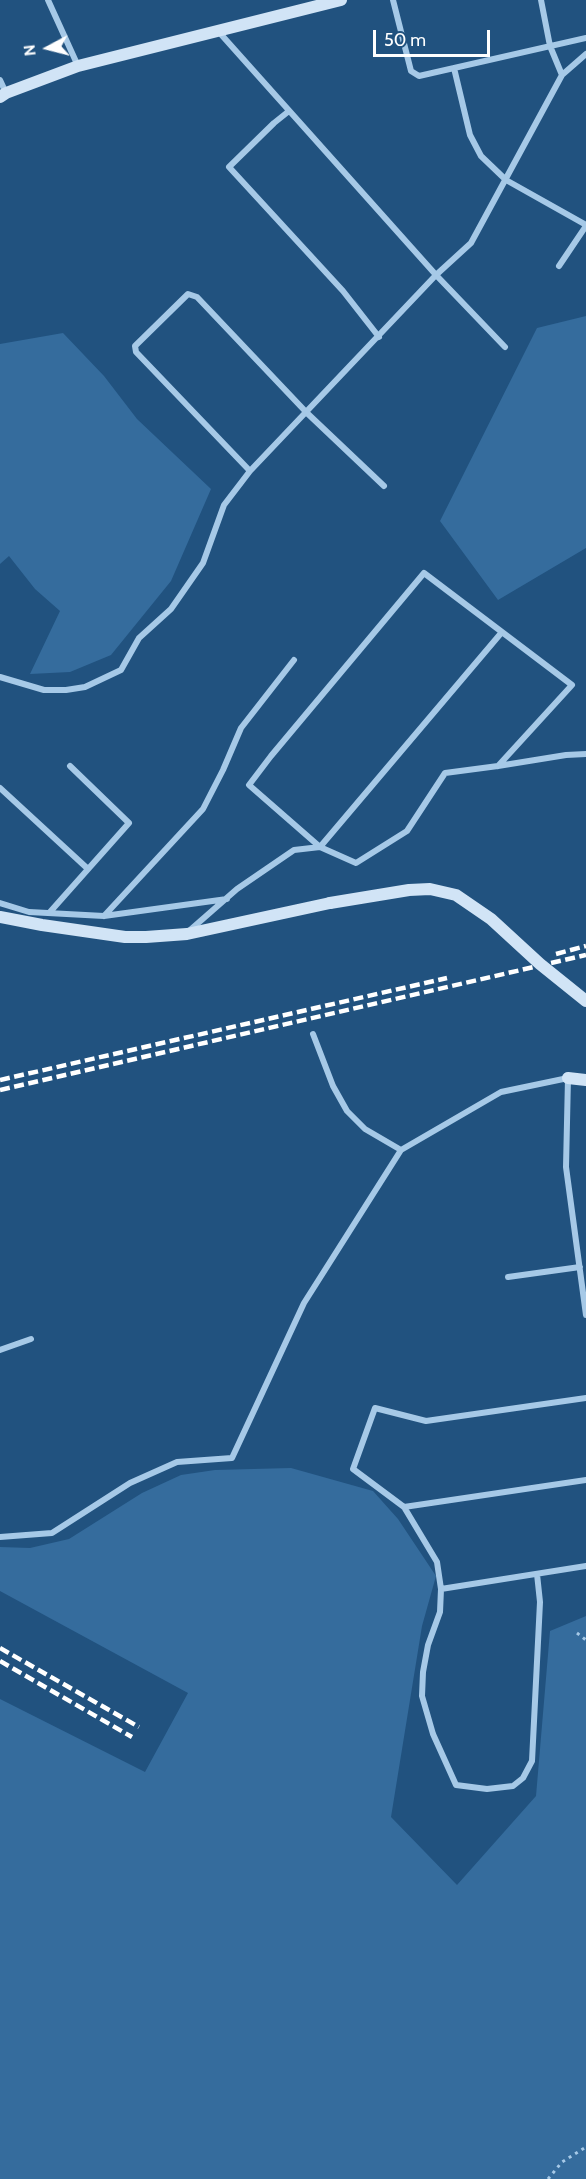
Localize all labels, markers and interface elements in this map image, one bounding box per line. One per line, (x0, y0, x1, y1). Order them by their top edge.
north arrow (18, 18, 78, 78)
scale bar (376, 18, 493, 56)
text: 50 m (384, 29, 426, 51)
text: N (20, 43, 40, 57)

